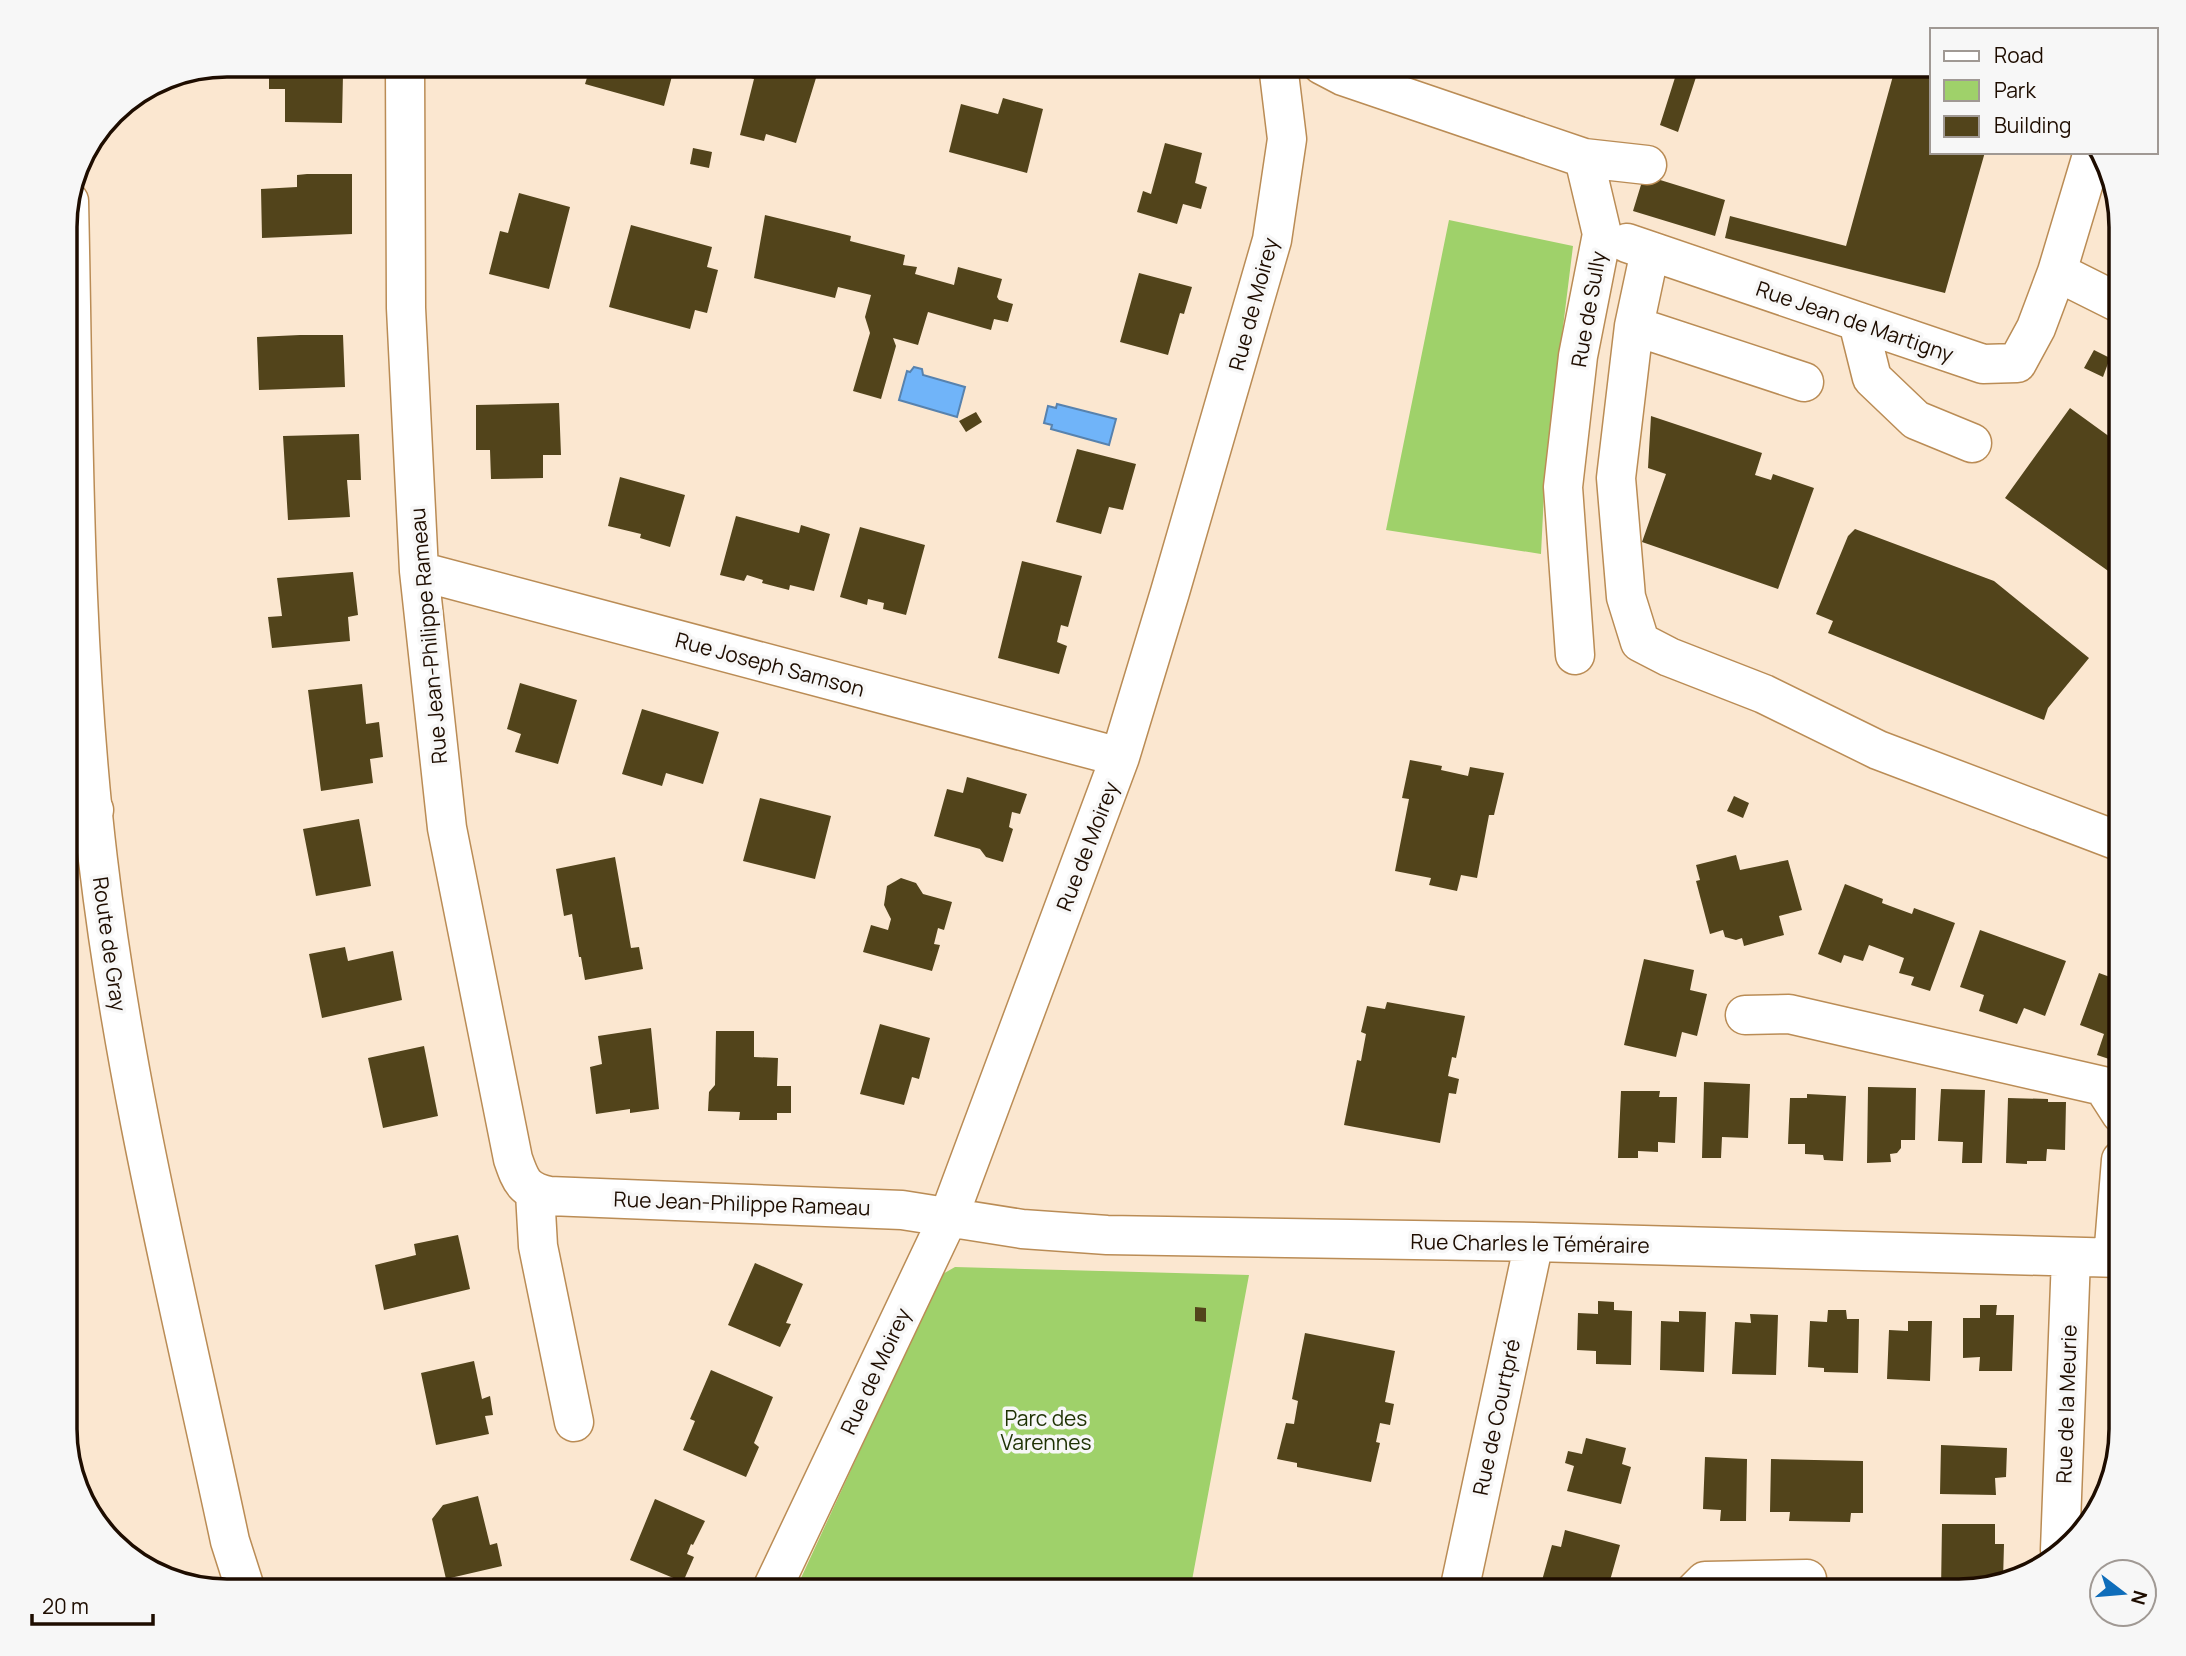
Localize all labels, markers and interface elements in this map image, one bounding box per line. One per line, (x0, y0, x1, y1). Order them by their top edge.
legend (1930, 28, 2158, 154)
text: Road (1994, 41, 2044, 69)
text: Park (1994, 76, 2036, 104)
text: Building (1994, 111, 2071, 139)
street label: Rue de Moirey (1222, 234, 1284, 374)
street label: Rue de Sully (1564, 249, 1612, 369)
street label: Rue Jean de Martigny (1753, 274, 1957, 368)
street label: Rue Jean-Philippe Rameau (403, 507, 453, 765)
street label: Rue Joseph Samson (672, 625, 868, 703)
street label: Rue de Moirey (1049, 777, 1125, 915)
street label: Route de Gray (87, 875, 133, 1013)
street label: Rue Jean-Philippe Rameau (613, 1185, 871, 1221)
street label: Rue Charles le Téméraire (1410, 1227, 1650, 1259)
street label: Rue de Moirey (833, 1303, 917, 1439)
street label: Rue de la Meurie (2049, 1324, 2083, 1484)
street label: Rue de Courtpré (1466, 1336, 1526, 1498)
park label: Parc des Varennes (1001, 1404, 1091, 1456)
north arrow (2088, 1558, 2158, 1628)
scale bar (32, 1582, 152, 1626)
text: N (2125, 1588, 2154, 1608)
text: 20 m (42, 1592, 89, 1620)

